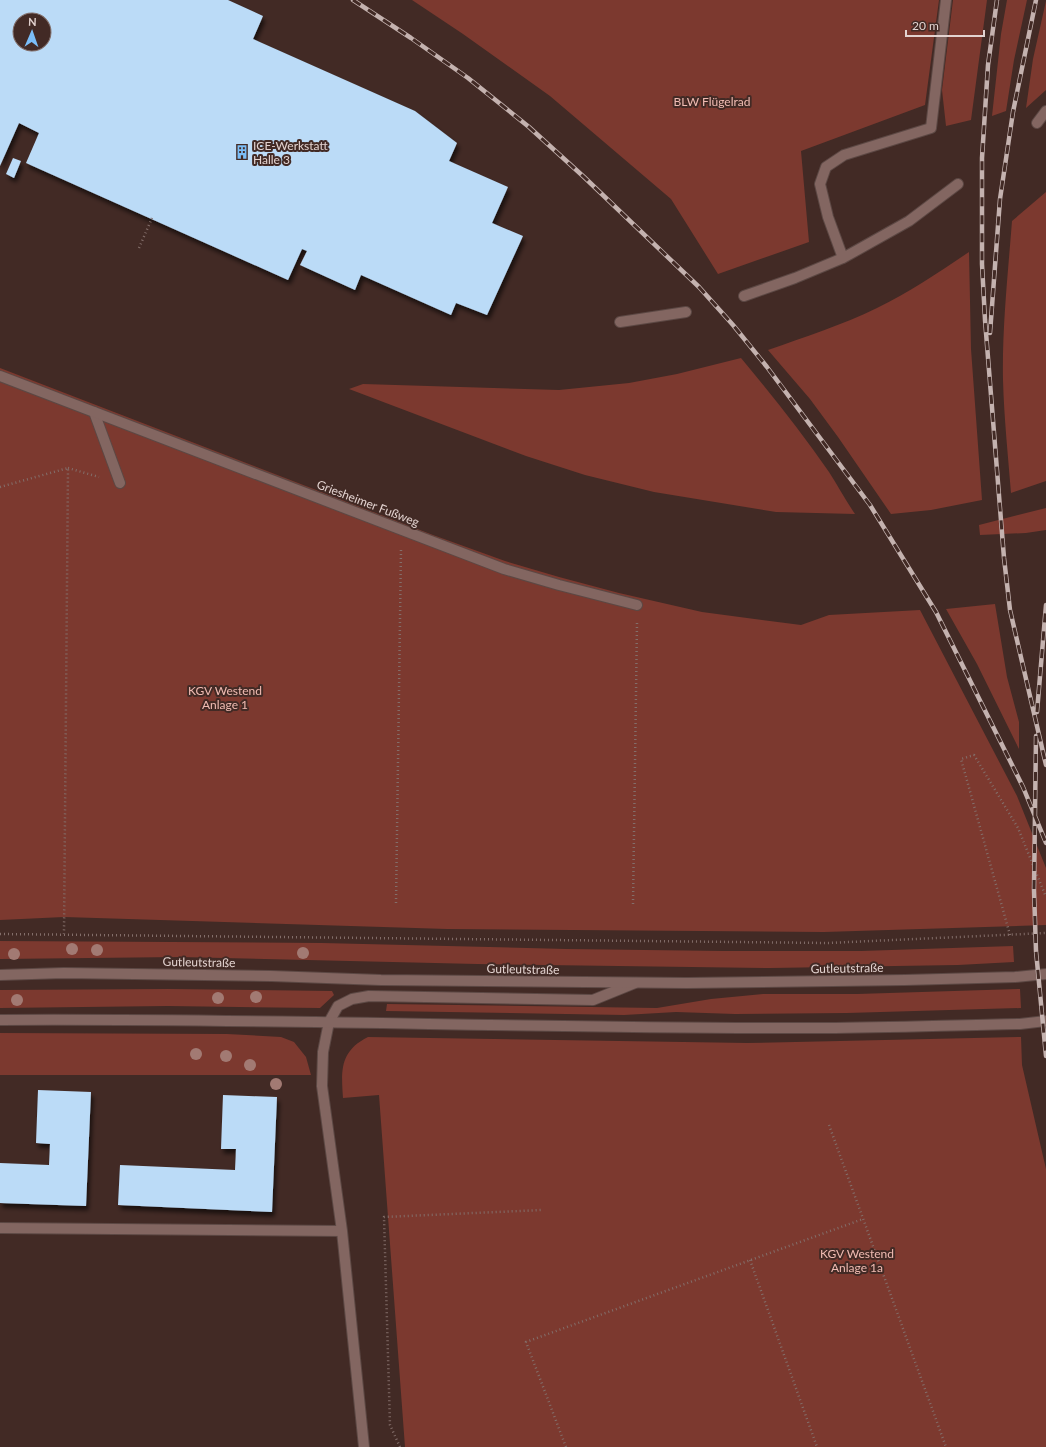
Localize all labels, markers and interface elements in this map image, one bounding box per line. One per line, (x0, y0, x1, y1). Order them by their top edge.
north arrow (12, 12, 52, 52)
scale bar (906, 12, 984, 38)
text: N (28, 15, 37, 28)
text: 20 m (912, 18, 939, 33)
park label: BLW Flügelrad (674, 94, 750, 109)
place label: ICE-Werkstatt Halle 3 (253, 138, 328, 167)
building icon: ICE-Werkstatt Halle 3 (234, 144, 250, 160)
street label: Griesheimer Fußweg (315, 477, 421, 529)
park label: KGV Westend Anlage 1 (188, 683, 262, 712)
street label: Gutleutstraße (162, 954, 236, 970)
street label: Gutleutstraße (810, 960, 884, 976)
street label: Gutleutstraße (486, 961, 560, 977)
park label: KGV Westend Anlage 1a (820, 1246, 894, 1275)

